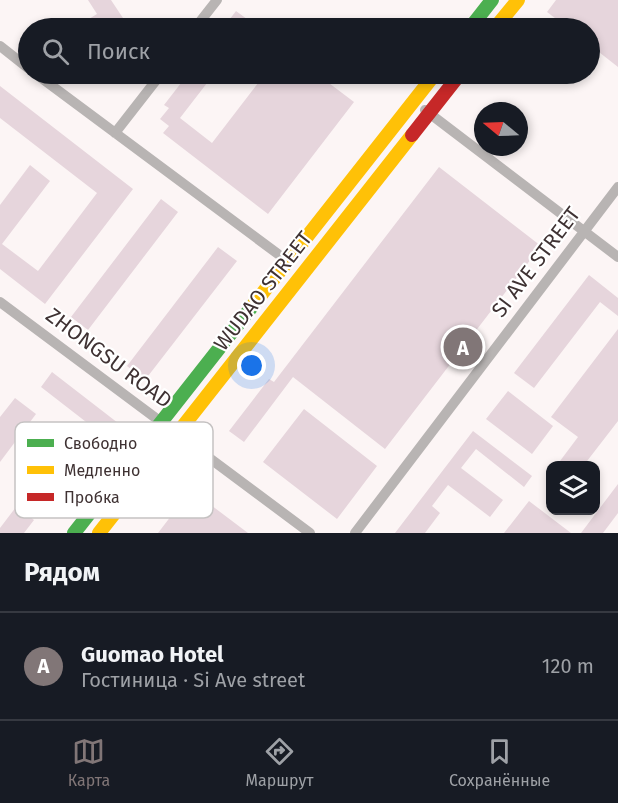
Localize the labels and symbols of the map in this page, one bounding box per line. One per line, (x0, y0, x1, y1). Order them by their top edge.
north arrow (474, 102, 528, 156)
street label: SI AVE STREET (486, 202, 586, 322)
street label: WUDAO STREET (208, 226, 318, 356)
street label: ZHONGSU ROAD (41, 302, 177, 414)
pin: A (444, 324, 482, 370)
your location (237, 351, 266, 380)
legend (15, 422, 213, 518)
text: Свободно (64, 434, 137, 453)
text: Медленно (64, 461, 140, 480)
text: Пробка (64, 488, 120, 507)

